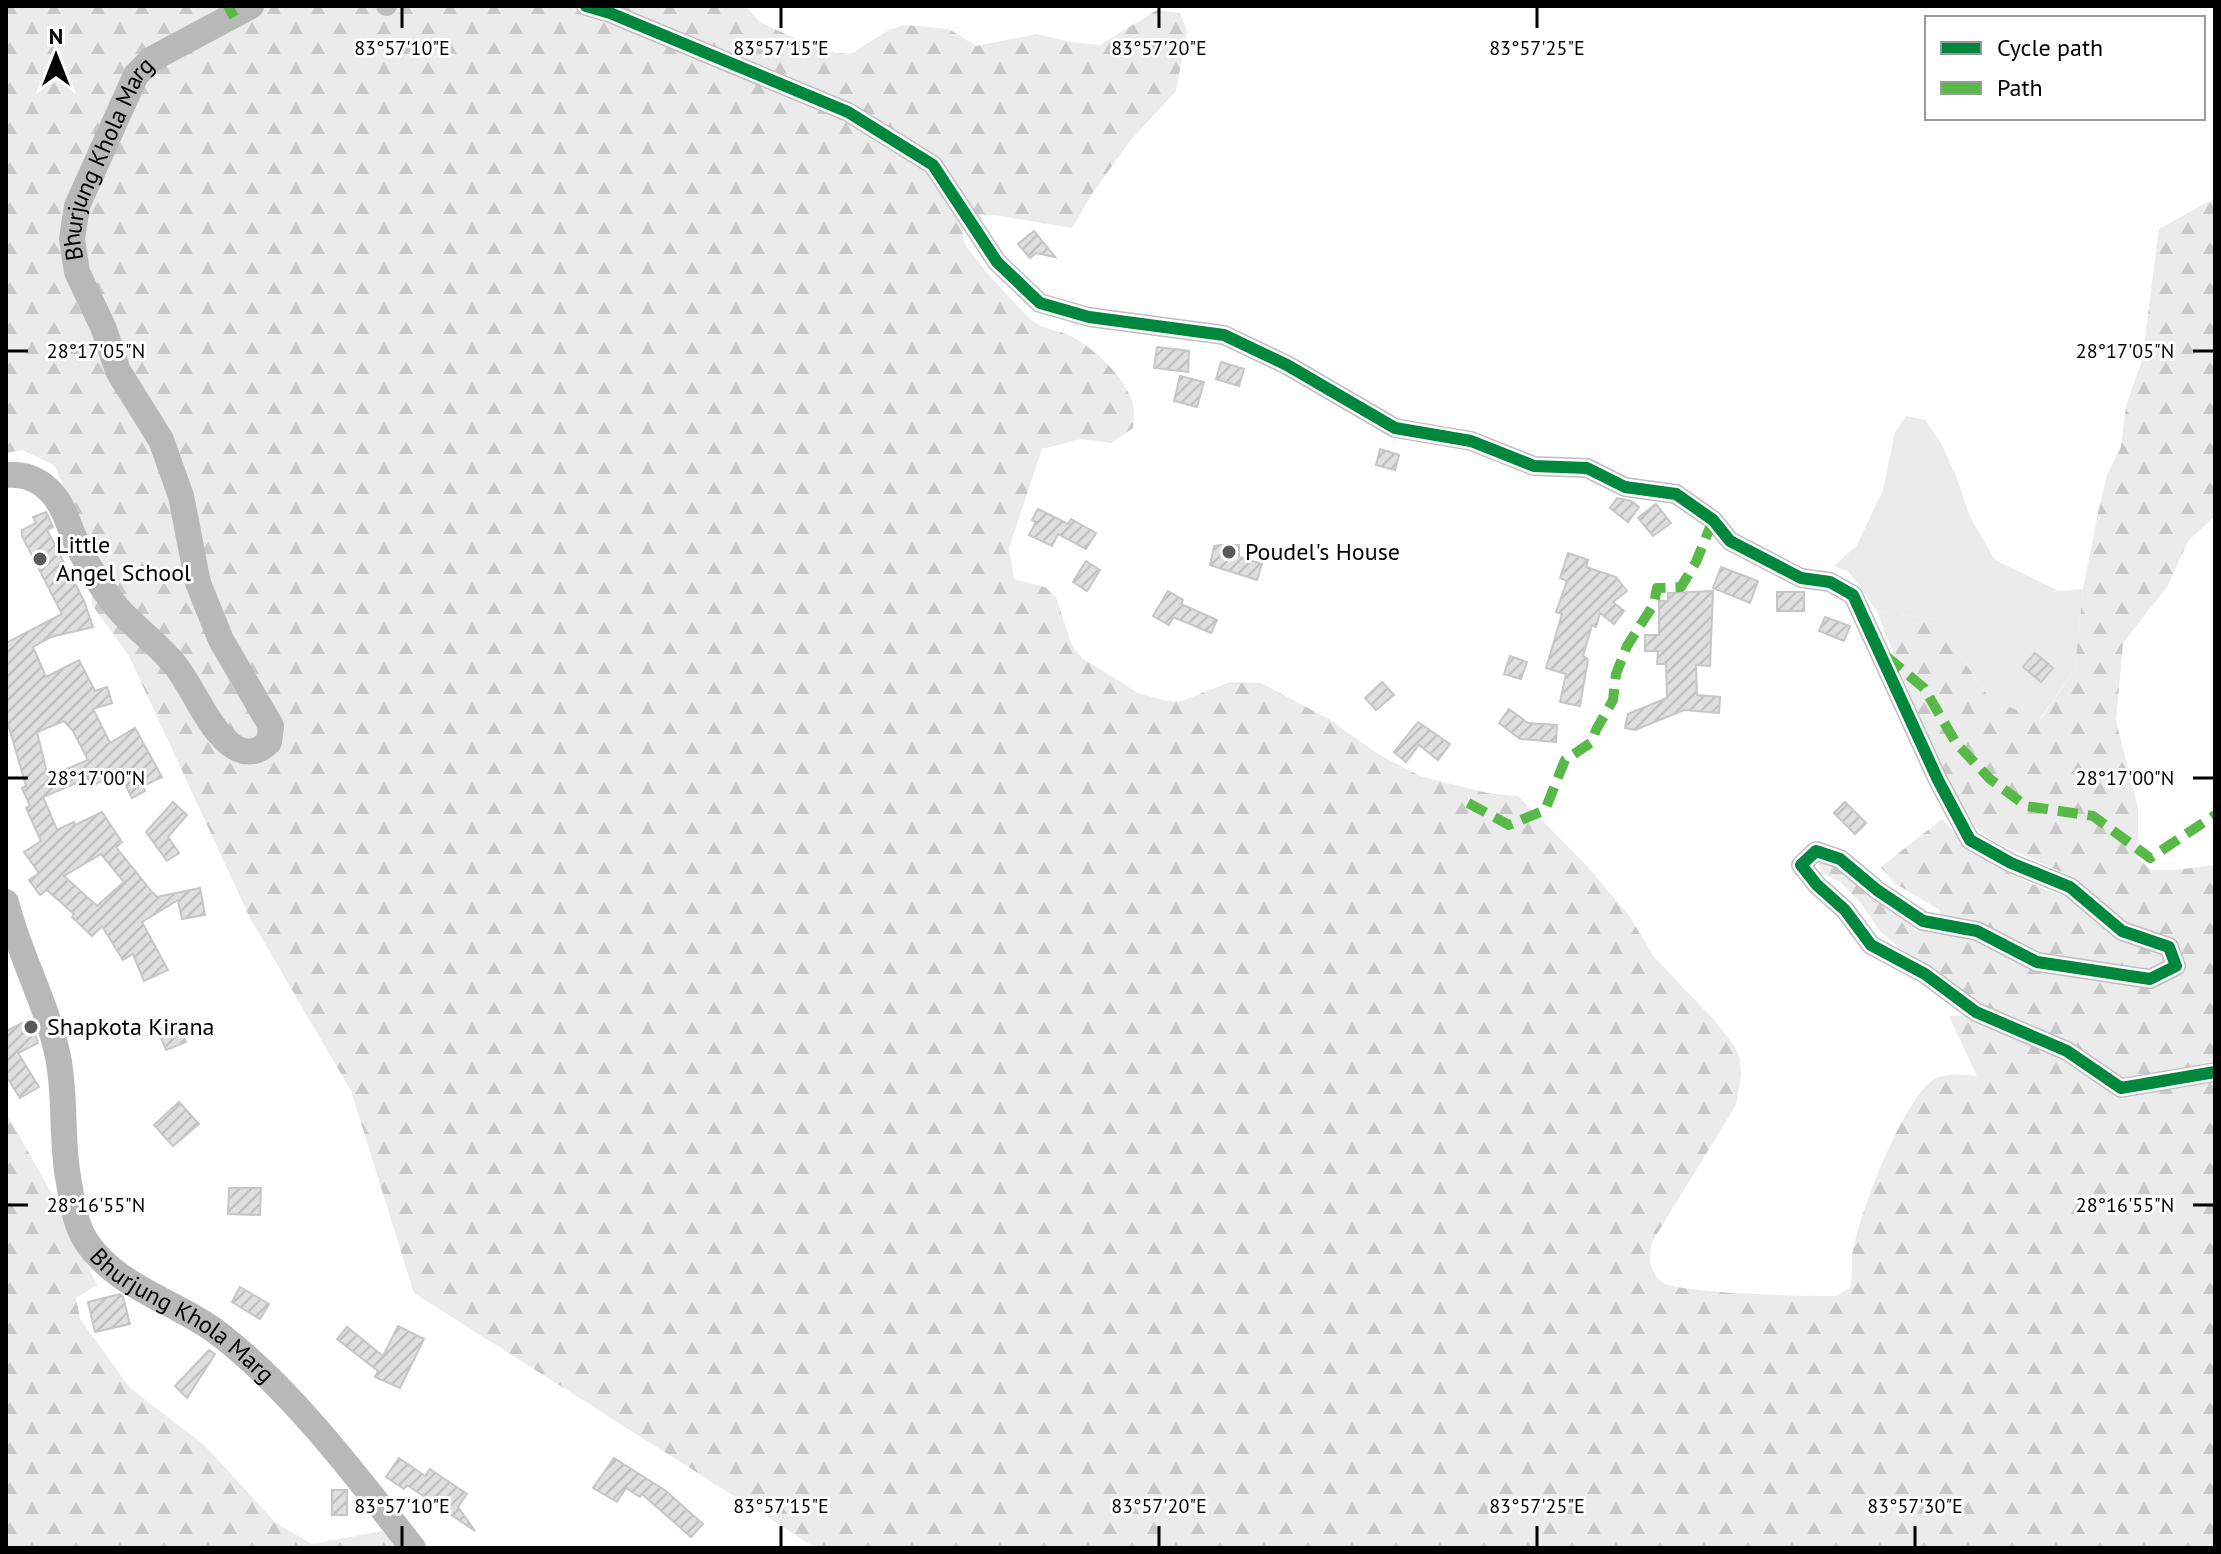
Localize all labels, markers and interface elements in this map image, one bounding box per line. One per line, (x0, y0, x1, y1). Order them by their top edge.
north arrow (16, 16, 96, 96)
legend (1925, 16, 2205, 120)
text: N (49, 22, 63, 50)
text: Cycle path (1997, 32, 2103, 63)
text: 83°57'10"E (354, 35, 450, 61)
text: 83°57'15"E (733, 35, 829, 61)
text: 83°57'20"E (1111, 35, 1207, 61)
text: 83°57'25"E (1489, 35, 1585, 61)
street label: Bhurjung Khola Marg (55, 50, 160, 263)
text: Path (1997, 72, 2043, 103)
text: 28°17'05"N (47, 338, 145, 364)
text: 28°17'05"N (2076, 338, 2174, 364)
place label: Little Angel School (56, 529, 191, 588)
place label: Poudel's House (1245, 536, 1400, 567)
marker: Poudel's House (1220, 543, 1238, 561)
marker: Little Angel School (31, 550, 49, 568)
text: 28°17'00"N (47, 765, 145, 791)
text: 28°17'00"N (2076, 765, 2174, 791)
place label: Shapkota Kirana (47, 1011, 214, 1042)
marker: Shapkota Kirana (22, 1018, 40, 1036)
text: 28°16'55"N (47, 1192, 145, 1218)
text: 28°16'55"N (2076, 1192, 2174, 1218)
street label: Bhurjung Khola Marg (83, 1241, 281, 1390)
text: 83°57'10"E (354, 1493, 450, 1519)
text: 83°57'15"E (733, 1493, 829, 1519)
text: 83°57'20"E (1111, 1493, 1207, 1519)
text: 83°57'25"E (1489, 1493, 1585, 1519)
text: 83°57'30"E (1867, 1493, 1963, 1519)

